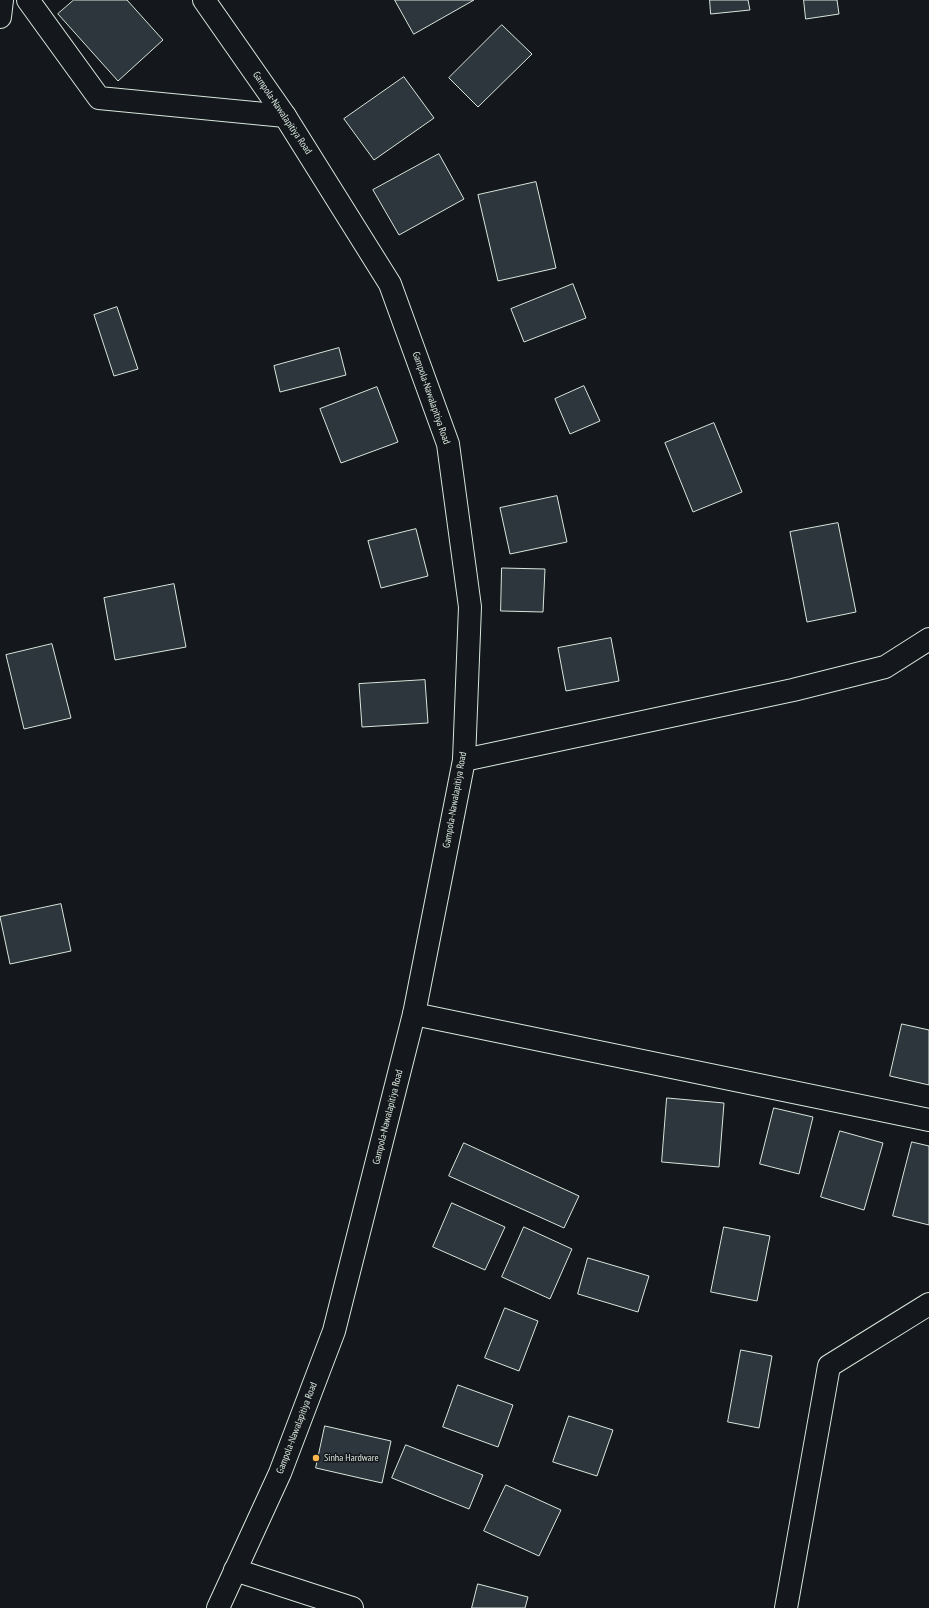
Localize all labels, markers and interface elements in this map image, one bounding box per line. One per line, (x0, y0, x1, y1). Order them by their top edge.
street label: Gampola-Nawalapitiya Road (250, 69, 314, 157)
street label: Gampola-Nawalapitiya Road (409, 350, 453, 446)
street label: Gampola-Nawalapitiya Road (441, 751, 469, 849)
street label: Gampola-Nawalapitiya Road (370, 1068, 406, 1166)
street label: Gampola-Nawalapitiya Road (274, 1380, 320, 1476)
place label: Sinha Hardware (324, 1452, 379, 1464)
marker: Sinha Hardware (311, 1453, 321, 1463)

